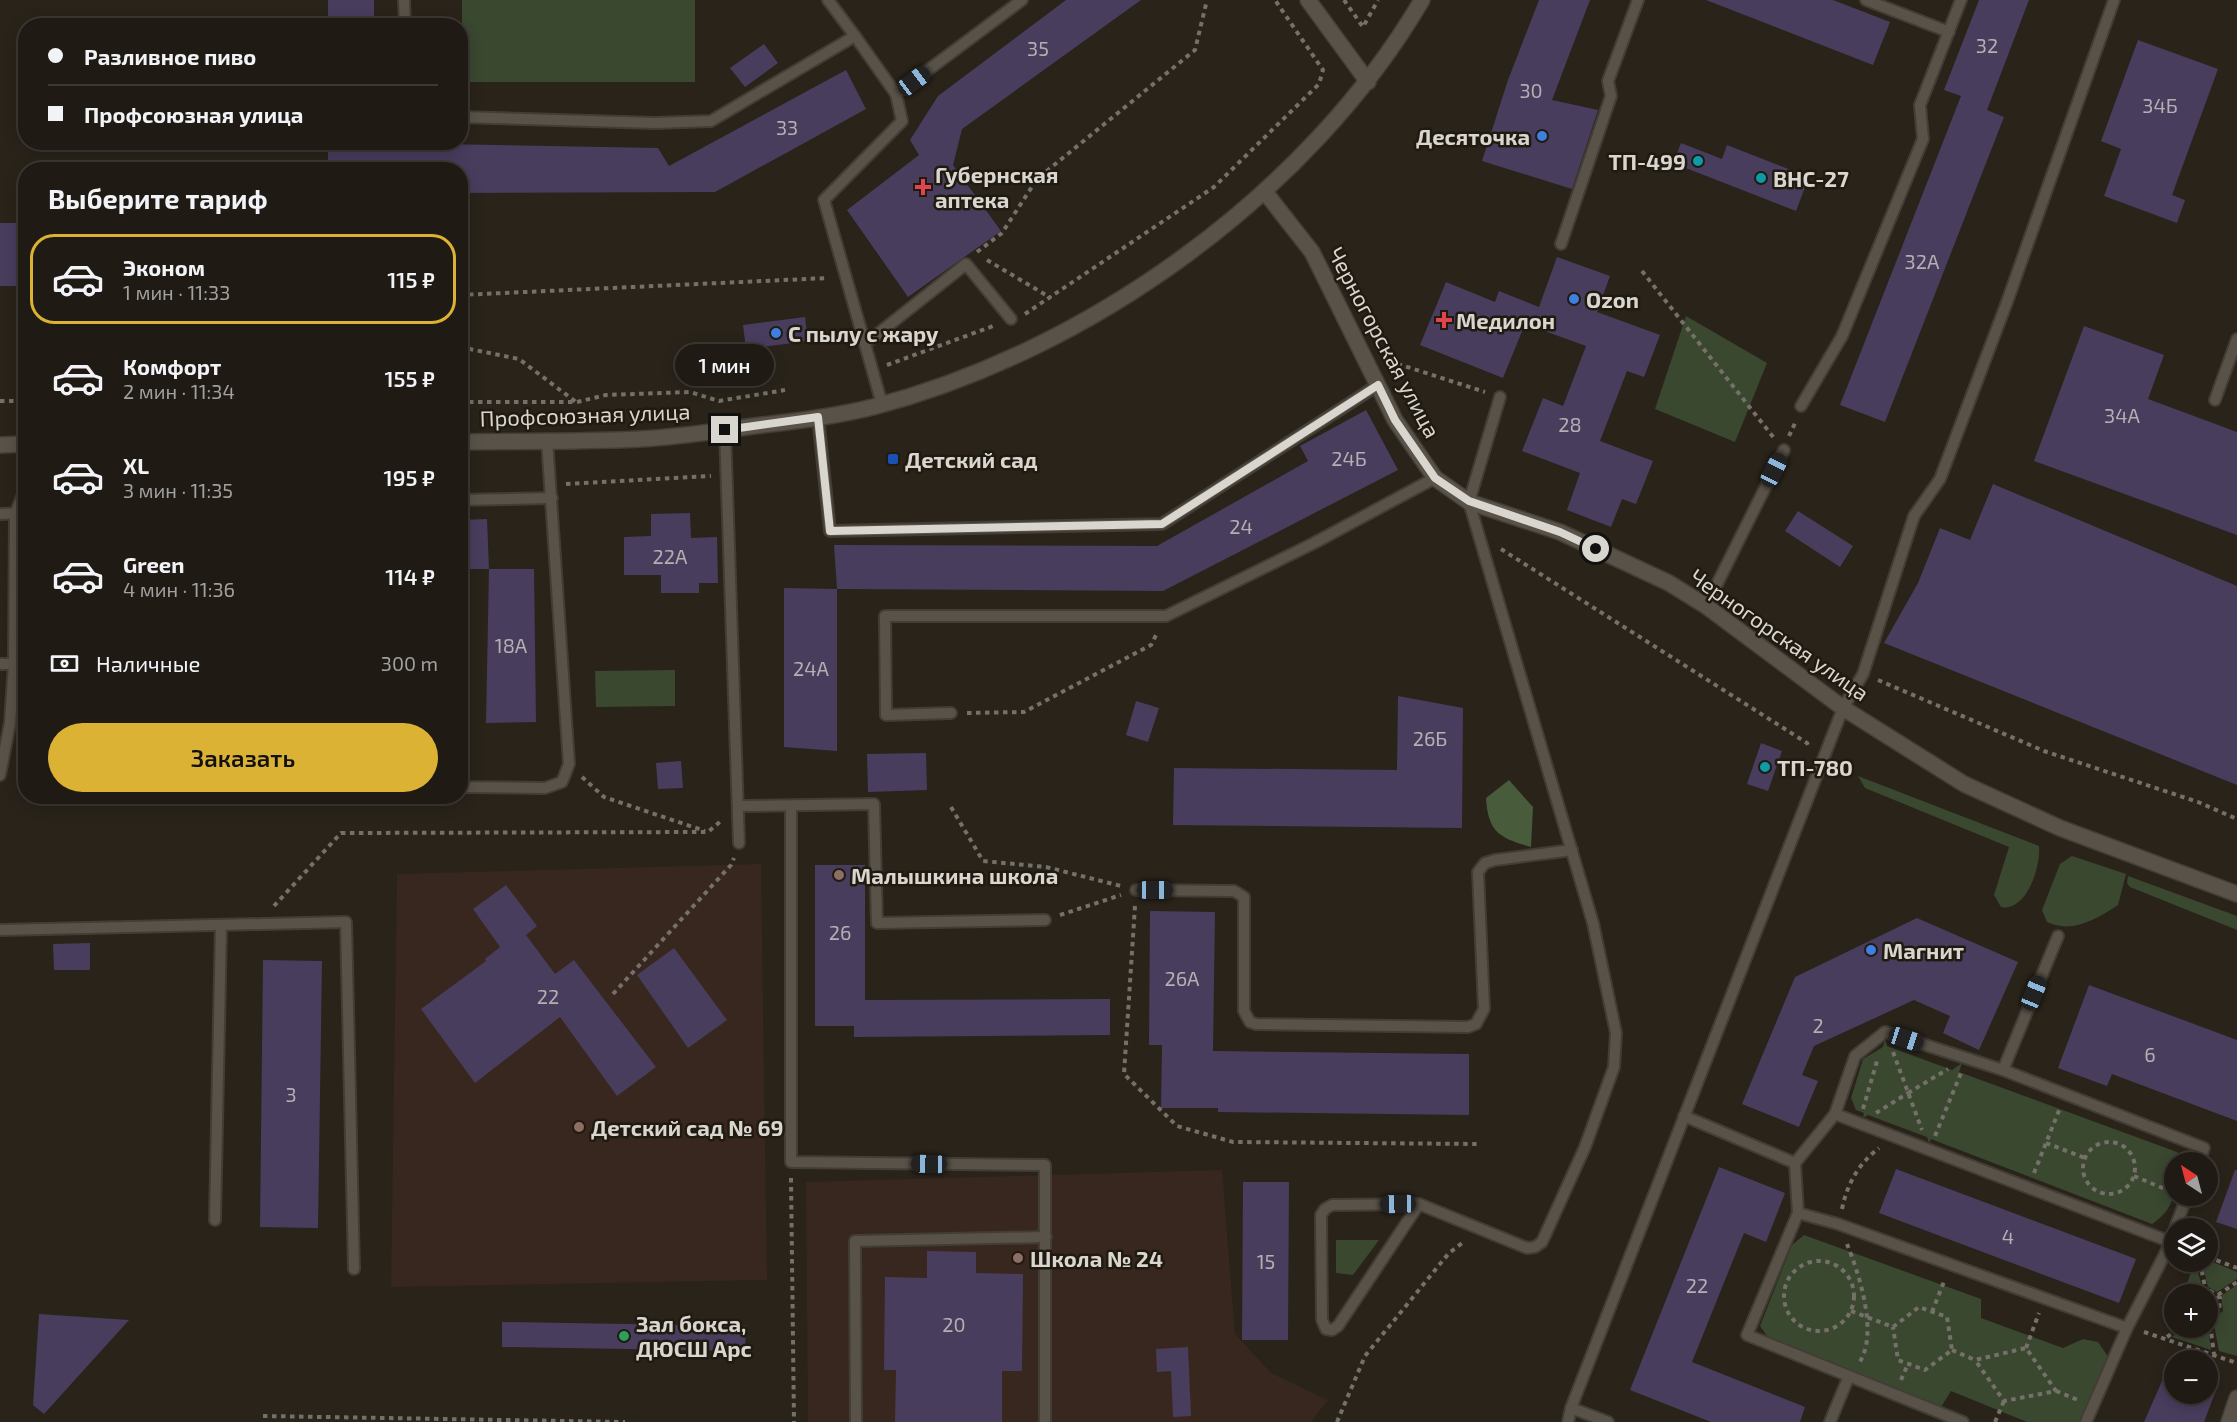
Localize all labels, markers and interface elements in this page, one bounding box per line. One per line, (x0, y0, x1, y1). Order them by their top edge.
house number: 32 (1976, 33, 1998, 57)
house number: 35 (1027, 36, 1049, 60)
text: Разливное пиво (84, 43, 256, 69)
car (894, 63, 934, 99)
house number: 30 (1519, 78, 1543, 102)
house number: 34Б (2142, 93, 2178, 117)
text: Профсоюзная улица (84, 101, 303, 127)
house number: 33 (776, 115, 798, 139)
place label: Десяточка (1416, 123, 1530, 149)
marker: Десяточка (1535, 129, 1549, 143)
place label: ТП-499 (1608, 148, 1686, 174)
marker: ТП-499 (1691, 154, 1705, 168)
place label: Губернская аптека (935, 161, 1058, 212)
place label: ВНС-27 (1773, 165, 1849, 191)
marker: ВНС-27 (1754, 171, 1768, 185)
marker: Губернская аптека (916, 180, 930, 194)
text: Выберите тариф (48, 182, 268, 214)
street label: Черногорская улица (1323, 242, 1446, 442)
house number: 32А (1905, 249, 1940, 273)
icon: car (51, 252, 105, 306)
text: Эконом (123, 254, 205, 280)
text: 115 ₽ (387, 266, 435, 292)
text: 1 мин · 11:33 (123, 280, 230, 304)
place label: Ozon (1586, 286, 1639, 312)
marker: Ozon (1567, 292, 1581, 306)
place label: Медилон (1456, 307, 1555, 333)
marker: Медилон (1437, 313, 1451, 327)
place label: С пылу с жару (788, 320, 939, 346)
marker: С пылу с жару (769, 326, 783, 340)
callout: 1 мин (676, 343, 774, 385)
icon: car (51, 351, 105, 405)
text: Комфорт (123, 353, 221, 379)
text: 1 мин (698, 353, 751, 377)
text: 155 ₽ (384, 365, 435, 391)
text: 2 мин · 11:34 (123, 379, 235, 403)
street label: Профсоюзная улица (479, 397, 691, 432)
house number: 34А (2104, 403, 2140, 427)
house number: 28 (1558, 412, 1582, 436)
route end (711, 416, 738, 443)
place label: Детский сад (905, 446, 1038, 472)
house number: 24Б (1331, 446, 1367, 470)
icon: car (51, 450, 105, 504)
car (1758, 450, 1790, 490)
text: XL (123, 452, 149, 478)
marker: Детский сад (886, 452, 900, 466)
text: 195 ₽ (384, 464, 435, 490)
text: 3 мин · 11:35 (123, 478, 233, 502)
house number: 24 (1229, 514, 1253, 538)
route start (1582, 535, 1609, 562)
house number: 22А (653, 544, 688, 568)
icon: car (51, 549, 105, 603)
text: Green (123, 551, 185, 577)
street label: Черногорская улица (1685, 562, 1874, 706)
text: 114 ₽ (385, 563, 435, 589)
text: 4 мин · 11:36 (123, 577, 235, 601)
house number: 18А (495, 633, 528, 657)
icon: cash (48, 647, 81, 680)
text: Наличные (96, 650, 200, 676)
text: 300 m (381, 651, 438, 675)
house number: 24А (793, 656, 830, 680)
button: Заказать (48, 723, 438, 792)
house number: 26Б (1413, 726, 1447, 750)
place label: ТП-780 (1777, 754, 1853, 780)
marker: ТП-780 (1758, 760, 1772, 774)
place label: Малышкина школа (851, 862, 1058, 888)
marker: Малышкина школа (832, 868, 846, 882)
car (1137, 881, 1173, 899)
house number: 26 (829, 920, 851, 944)
place label: Магнит (1883, 937, 1964, 963)
marker: Магнит (1864, 943, 1878, 957)
house number: 26А (1164, 966, 1200, 990)
car (2019, 973, 2049, 1013)
house number: 22 (537, 984, 559, 1008)
house number: 2 (1812, 1013, 1824, 1037)
car (1886, 1025, 1926, 1053)
house number: 6 (2144, 1042, 2156, 1066)
house number: 3 (285, 1082, 297, 1106)
place label: Детский сад № 69 (591, 1114, 783, 1140)
marker: Детский сад № 69 (572, 1120, 586, 1134)
north arrow (2164, 1152, 2218, 1206)
map controls (2164, 1152, 2218, 1404)
car (911, 1155, 947, 1173)
car (1380, 1195, 1416, 1213)
button: layers (2164, 1218, 2218, 1272)
house number: 4 (2002, 1224, 2014, 1248)
place label: Школа № 24 (1030, 1245, 1163, 1271)
house number: 15 (1257, 1249, 1275, 1273)
marker: Школа № 24 (1011, 1251, 1025, 1265)
house number: 22 (1686, 1273, 1708, 1297)
button: + (2164, 1284, 2218, 1338)
place label: Зал бокса, ДЮСШ Арс (636, 1310, 752, 1361)
house number: 20 (942, 1312, 966, 1336)
marker: Зал бокса, ДЮСШ Арс (617, 1329, 631, 1343)
button: − (2164, 1350, 2218, 1404)

